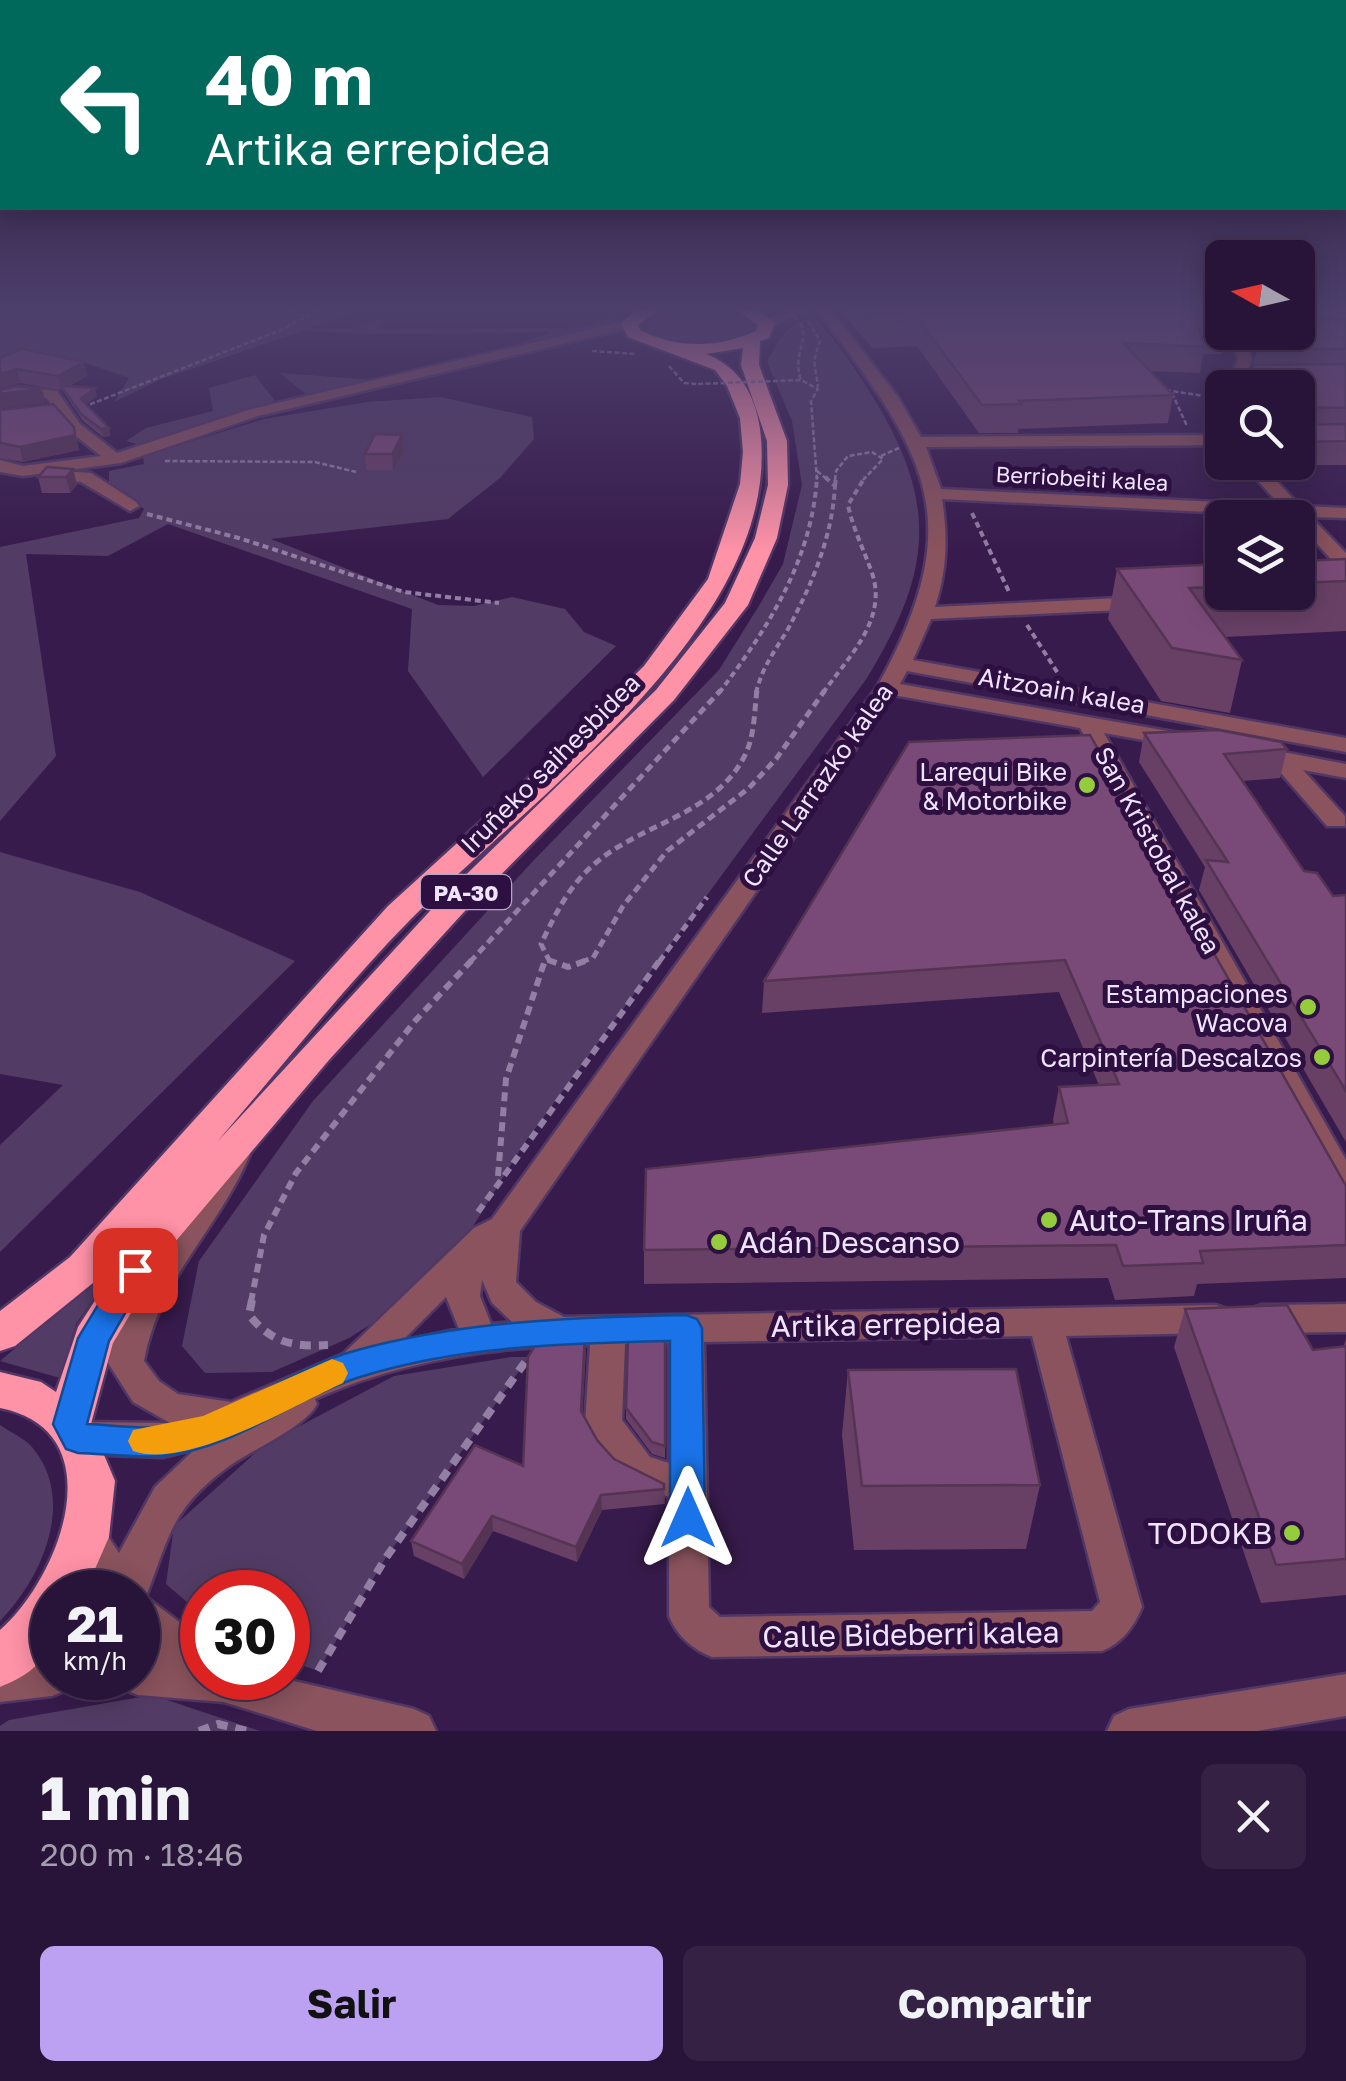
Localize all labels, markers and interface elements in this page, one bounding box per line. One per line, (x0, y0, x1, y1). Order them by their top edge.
text: 40 m (205, 36, 373, 120)
icon: left (40, 40, 170, 170)
text: Artika errepidea (205, 121, 551, 175)
north arrow (1205, 240, 1315, 350)
map controls (1205, 240, 1315, 610)
button: search (1205, 370, 1315, 480)
street label: Berriobeiti kalea (995, 460, 1169, 496)
button: layers (1205, 500, 1315, 610)
street label: Aitzoain kalea (976, 660, 1148, 720)
street label: Iruñeko saihesbidea (454, 667, 646, 859)
street label: Calle Larrazko kalea (735, 677, 899, 893)
street label: San Kristobal kalea (1088, 741, 1228, 959)
place label: Larequi Bike & Motorbike (919, 756, 1067, 816)
marker: Larequi Bike & Motorbike (1076, 774, 1098, 796)
road number: PA-30 (421, 875, 511, 909)
place label: Estampaciones Wacova (1105, 978, 1288, 1038)
marker: Estampaciones Wacova (1297, 996, 1319, 1018)
place label: Carpintería Descalzos (1040, 1042, 1302, 1073)
marker: Carpintería Descalzos (1311, 1046, 1333, 1068)
place label: Auto-Trans Iruña (1069, 1202, 1308, 1238)
marker: Auto-Trans Iruña (1038, 1209, 1060, 1231)
place label: Adán Descanso (739, 1224, 960, 1260)
pin (93, 1228, 178, 1313)
marker: Adán Descanso (708, 1231, 730, 1253)
icon: arrive (108, 1243, 163, 1298)
street label: Artika errepidea (770, 1304, 1002, 1344)
position arrow (636, 1466, 740, 1570)
place label: TODOKB (1148, 1515, 1272, 1551)
marker: TODOKB (1281, 1522, 1303, 1544)
speed limit sign: 30 (180, 1570, 310, 1700)
text: 21 (67, 1593, 123, 1653)
street label: Calle Bideberri kalea (762, 1613, 1060, 1655)
text: km/h (63, 1645, 127, 1676)
text: 1 min (40, 1761, 191, 1833)
button: close (1201, 1764, 1306, 1869)
text: 200 m · 18:46 (40, 1835, 244, 1873)
button: Salir (40, 1946, 663, 2061)
button: Compartir (683, 1946, 1306, 2061)

